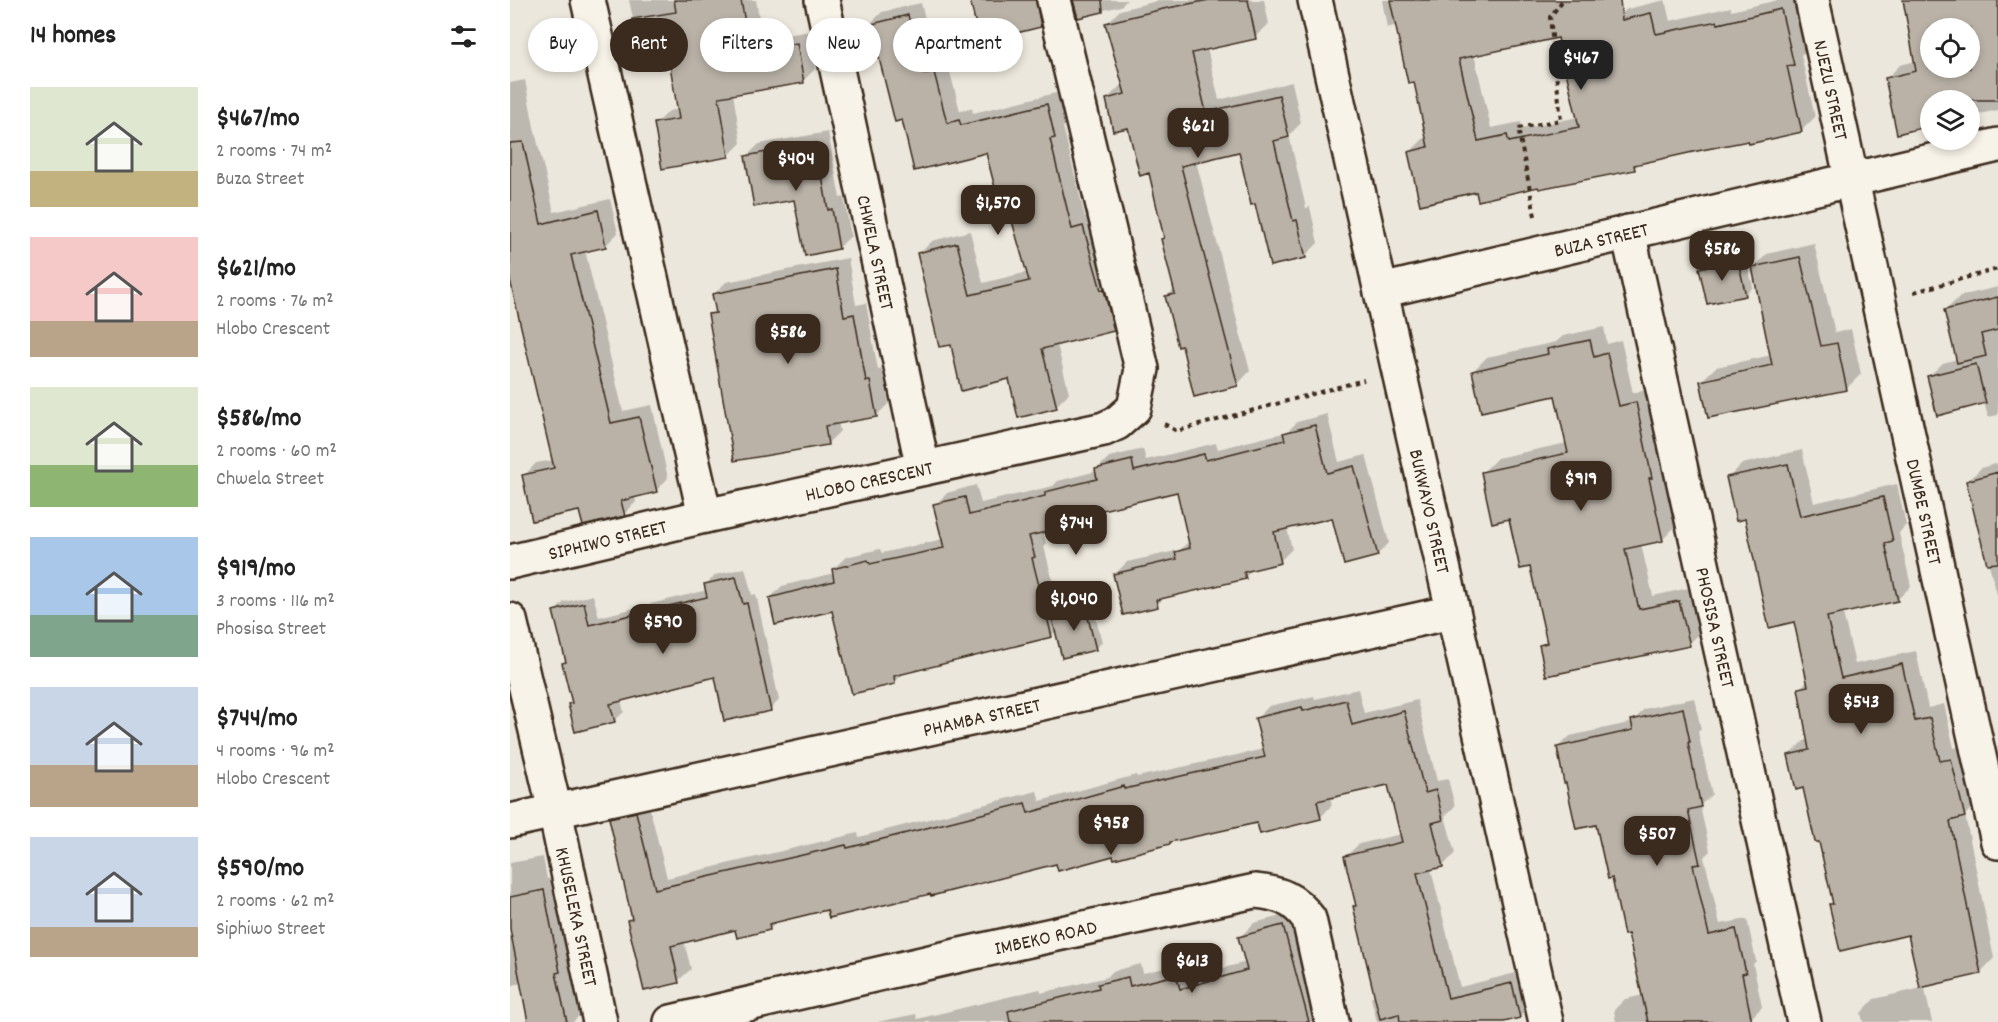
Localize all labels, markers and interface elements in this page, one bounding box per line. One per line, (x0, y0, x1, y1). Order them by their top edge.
text: 14 homes (30, 18, 116, 55)
chip: Buy (528, 18, 598, 72)
chip: Rent (610, 18, 688, 72)
chip: Filters (700, 18, 794, 72)
chip: New (806, 18, 881, 72)
chip: Apartment (893, 18, 1023, 72)
map controls (1920, 18, 1980, 150)
button: locate (1920, 18, 1980, 78)
icon: filters (447, 20, 480, 53)
street label: NJEZU STREET (1804, 38, 1854, 143)
pin: $467 (1545, 40, 1617, 91)
text: $467 (1563, 45, 1599, 73)
button: layers (1920, 90, 1980, 150)
text: $467/mo (216, 101, 300, 138)
pin: $621 (1162, 108, 1234, 159)
icon: home (78, 111, 150, 183)
text: $621 (1181, 113, 1215, 141)
text: 2 rooms · 74 m² (216, 138, 332, 166)
pin: $404 (760, 141, 832, 192)
text: $404 (777, 146, 815, 174)
text: Buza Street (216, 166, 304, 194)
pin: $1,570 (949, 185, 1047, 236)
text: $1,570 (975, 190, 1021, 218)
street label: CHWELA STREET (847, 193, 900, 313)
street label: BUZA STREET (1552, 217, 1652, 267)
pin: $586 (1686, 231, 1758, 282)
text: $586 (1703, 236, 1741, 264)
text: $621/mo (216, 251, 296, 288)
icon: home (78, 261, 150, 333)
text: 2 rooms · 76 m² (216, 288, 334, 316)
pin: $586 (752, 314, 824, 365)
text: Hlobo Crescent (216, 316, 330, 344)
text: $586 (769, 319, 807, 347)
text: $586/mo (216, 401, 301, 438)
icon: home (78, 411, 150, 483)
text: 2 rooms · 60 m² (216, 438, 337, 466)
street label: BUKWAYO STREET (1400, 447, 1455, 577)
street label: HLOBO CRESCENT (803, 456, 936, 511)
street label: DUMBE STREET (1897, 457, 1947, 568)
pin: $919 (1545, 461, 1617, 512)
text: Chwela Street (216, 466, 324, 494)
text: $919 (1565, 466, 1597, 494)
pin: $744 (1040, 505, 1112, 556)
text: $744 (1059, 510, 1093, 538)
street label: SIPHIWO STREET (546, 514, 670, 569)
text: $919/mo (216, 551, 296, 588)
icon: home (78, 561, 150, 633)
street label: PHOSISA STREET (1686, 565, 1740, 691)
pin: $1,040 (1025, 581, 1123, 632)
text: $1,040 (1050, 586, 1098, 614)
text: 3 rooms · 116 m² (216, 588, 335, 616)
pin: $590 (627, 604, 699, 655)
text: $590 (643, 609, 683, 637)
text: Phosisa Street (216, 616, 326, 644)
pin: $543 (1825, 684, 1897, 735)
text: $543 (1843, 689, 1879, 717)
street label: PHAMBA STREET (921, 693, 1044, 746)
text: $744/mo (216, 701, 298, 738)
icon: home (78, 711, 150, 783)
text: 4 rooms · 96 m² (216, 738, 335, 766)
text: Hlobo Crescent (216, 766, 330, 794)
pin: $958 (1075, 805, 1147, 856)
text: $958 (1093, 810, 1129, 838)
pin: $507 (1621, 816, 1693, 867)
text: $507 (1638, 821, 1676, 849)
street label: KHUSELEKA STREET (546, 845, 603, 989)
text: $590/mo (216, 851, 304, 888)
icon: home (78, 861, 150, 933)
text: 2 rooms · 62 m² (216, 888, 335, 916)
street label: IMBEKO ROAD (992, 915, 1100, 964)
text: Siphiwo Street (216, 916, 325, 944)
pin: $613 (1156, 943, 1228, 994)
text: $613 (1175, 948, 1209, 976)

